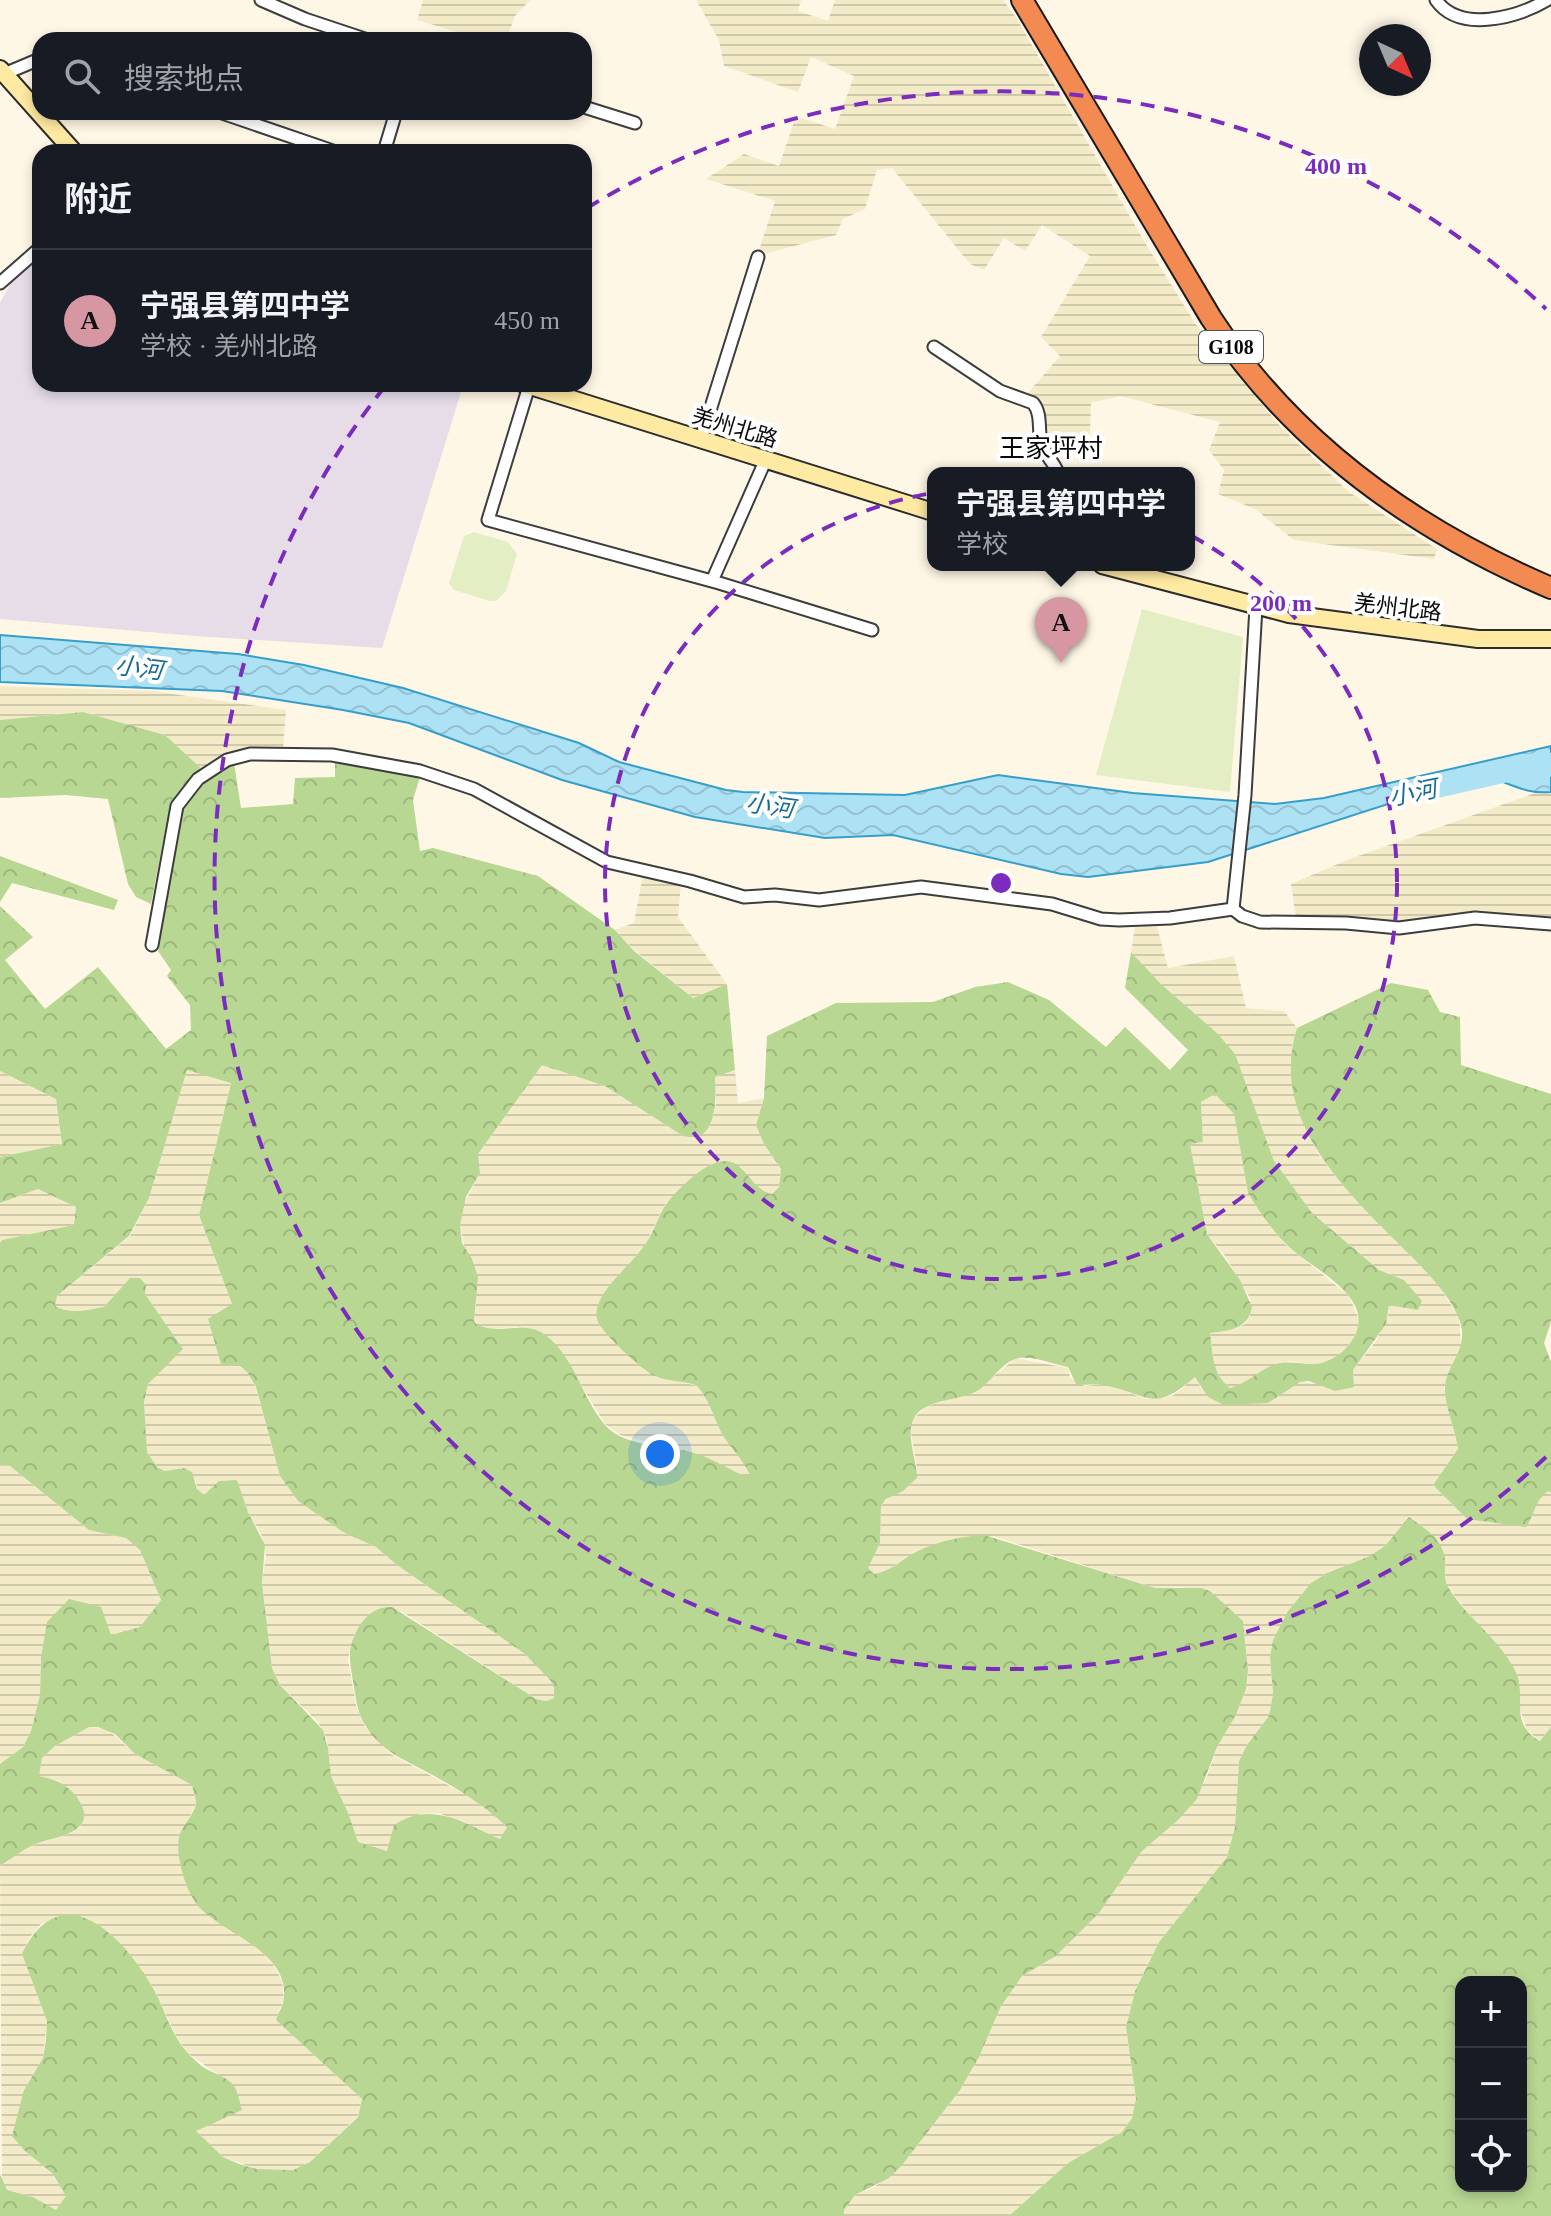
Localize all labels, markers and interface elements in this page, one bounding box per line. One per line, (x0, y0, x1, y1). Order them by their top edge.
north arrow (1359, 24, 1431, 96)
search box (32, 32, 592, 120)
icon: search (60, 54, 104, 98)
text: 搜索地点 (124, 62, 244, 95)
text: 400 m (1305, 153, 1367, 179)
text: 附近 (64, 181, 132, 218)
text: 宁强县第四中学 (140, 289, 350, 322)
text: A (81, 306, 99, 335)
text: 450 m (494, 306, 560, 335)
road number: G108 (1199, 331, 1263, 363)
text: 学校 · 羌州北路 (140, 332, 318, 361)
street label: 羌州北路 (689, 403, 781, 452)
district label: 王家坪村 (999, 434, 1103, 463)
popup (927, 467, 1195, 571)
text: 宁强县第四中学 (956, 487, 1166, 520)
text: 学校 (956, 530, 1008, 559)
text: 200 m (1250, 590, 1312, 616)
street label: 羌州北路 (1353, 590, 1443, 625)
pin: A (1035, 597, 1087, 663)
water label: 小河 (114, 652, 168, 684)
water label: 小河 (1387, 775, 1443, 810)
water label: 小河 (744, 790, 800, 823)
centre of rings (987, 869, 1015, 897)
your location (640, 1434, 680, 1474)
map controls (1455, 1976, 1527, 2192)
button: + (1455, 1976, 1527, 2048)
button: − (1455, 2048, 1527, 2120)
button: locate (1455, 2120, 1527, 2192)

